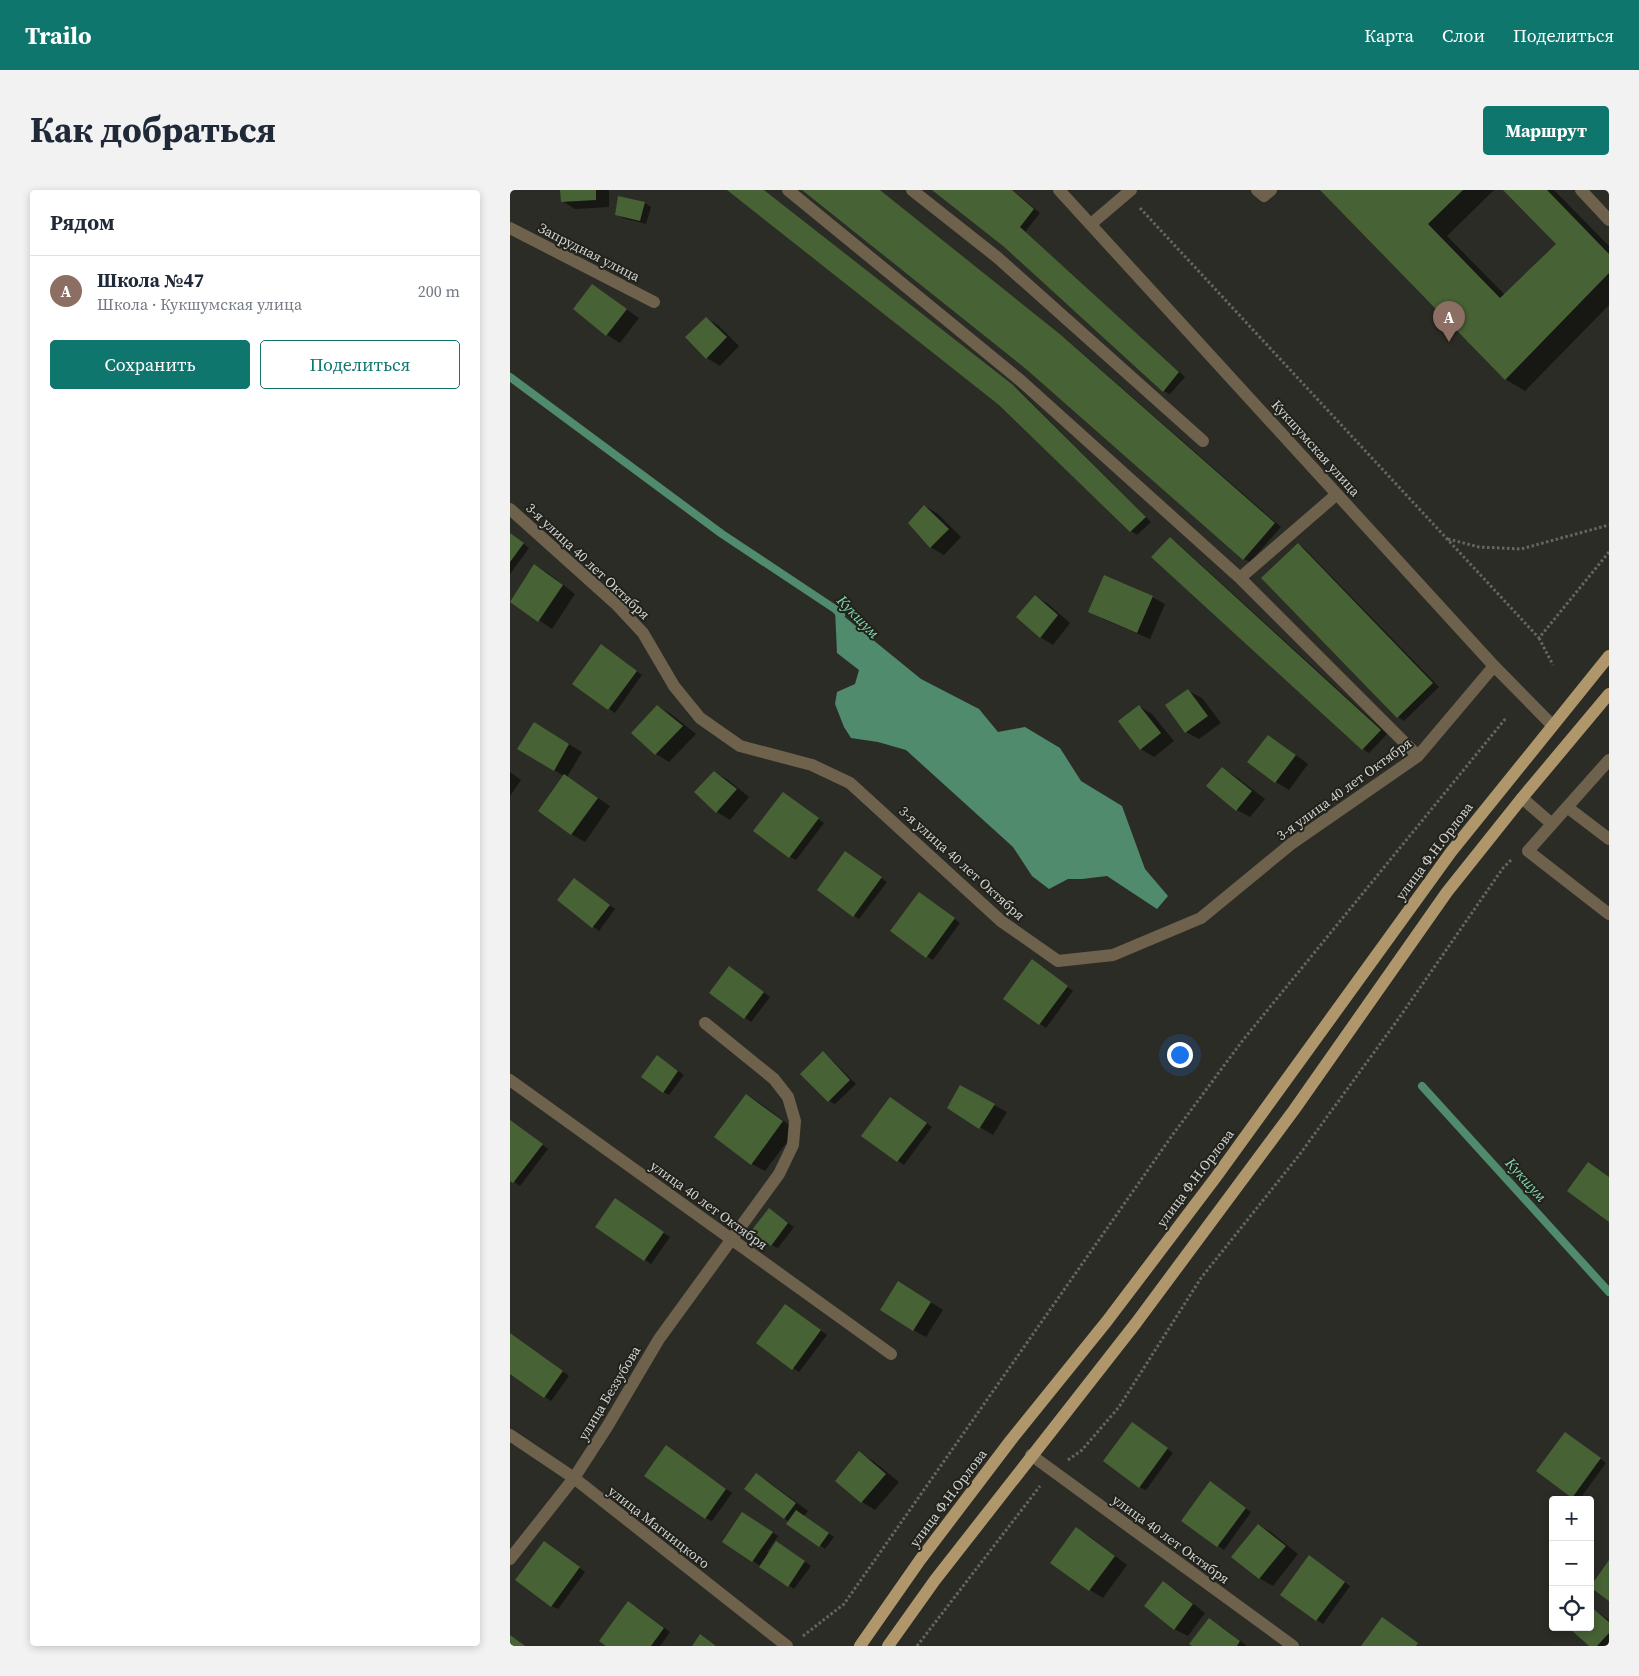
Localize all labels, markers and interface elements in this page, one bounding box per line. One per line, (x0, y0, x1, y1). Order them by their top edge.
text: Trailo (25, 19, 92, 52)
text: Карта (1364, 23, 1414, 48)
text: Слои (1442, 23, 1485, 48)
text: Поделиться (1513, 23, 1614, 48)
text: Как добраться (30, 106, 276, 154)
button: Маршрут (1483, 106, 1609, 155)
text: Рядом (50, 208, 115, 237)
street label: Запрудная улица (535, 218, 644, 287)
text: Школа №47 (97, 267, 204, 293)
text: A (61, 280, 71, 302)
text: 200 m (418, 280, 460, 302)
text: Школа · Кукшумская улица (97, 293, 302, 315)
pin: A (1433, 301, 1465, 342)
button: Сохранить (50, 340, 250, 389)
button: Поделиться (260, 340, 460, 389)
street label: Кукшумская улица (1267, 395, 1366, 501)
street label: 3-я улица 40 лет Октября (522, 498, 654, 624)
water label: Кукшум (832, 590, 885, 644)
street label: 3-я улица 40 лет Октября (1272, 733, 1416, 845)
street label: улица Ф.Н.Орлова (1390, 797, 1478, 904)
street label: 3-я улица 40 лет Октября (895, 801, 1029, 925)
your location (1167, 1042, 1193, 1068)
street label: улица Ф.Н.Орлова (1151, 1124, 1239, 1231)
water label: Кукшум (1500, 1152, 1553, 1207)
street label: улица 40 лет Октября (646, 1155, 772, 1255)
street label: улица Беззубова (573, 1341, 646, 1444)
street label: улица Ф.Н.Орлова (904, 1444, 992, 1551)
street label: улица Магницкого (604, 1481, 714, 1573)
street label: улица 40 лет Октября (1108, 1489, 1234, 1589)
map controls (1549, 1496, 1594, 1631)
button: + (1549, 1496, 1594, 1541)
button: − (1549, 1541, 1594, 1586)
button: locate (1549, 1586, 1594, 1631)

